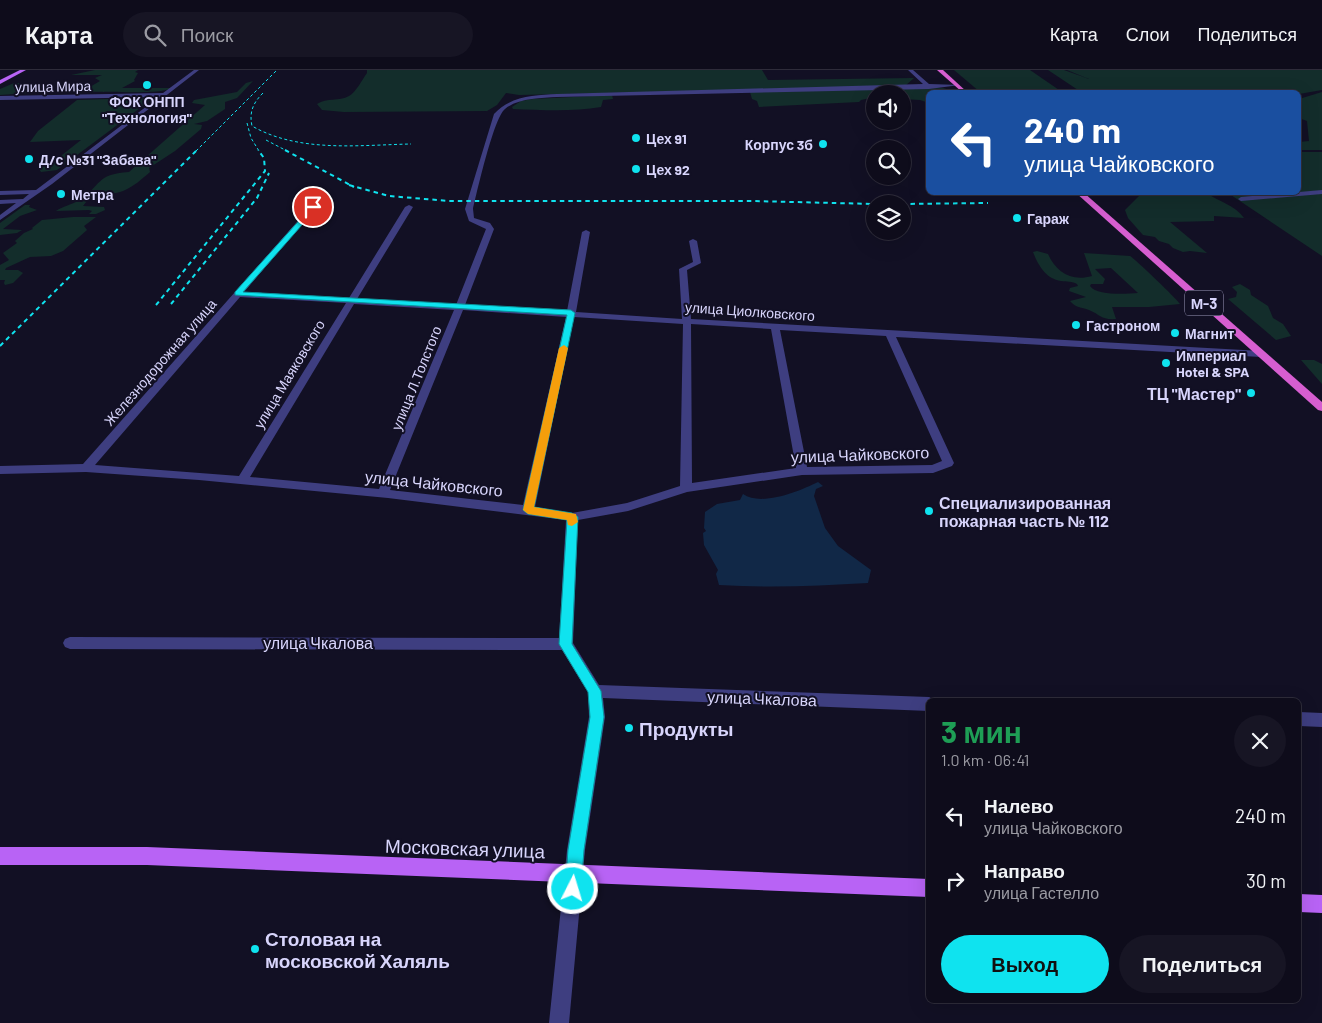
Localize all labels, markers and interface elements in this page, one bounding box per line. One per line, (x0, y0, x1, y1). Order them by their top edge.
search box (123, 12, 473, 57)
text: Карта (25, 20, 93, 49)
icon: search (141, 21, 169, 49)
text: Поиск (181, 23, 233, 46)
text: Карта (1050, 23, 1098, 45)
text: Слои (1126, 23, 1170, 45)
text: Поделиться (1198, 23, 1297, 45)
street label: улица Мира (15, 77, 92, 95)
marker: ФОК ОНПП "Технология" (141, 79, 153, 91)
map controls (866, 85, 911, 240)
button: sound (866, 85, 911, 130)
place label: ФОК ОНПП "Технология" (102, 93, 192, 126)
text: 240 m (1024, 108, 1121, 150)
icon: left (941, 110, 1006, 175)
place label: Цех 91 (646, 130, 687, 147)
marker: Цех 91 (630, 132, 642, 144)
place label: Корпус 3б (745, 136, 813, 153)
marker: Корпус 3б (817, 138, 829, 150)
button: search (866, 140, 911, 185)
text: улица Чайковского (1024, 150, 1215, 176)
place label: Д/с №31 "Забава" (39, 151, 156, 168)
marker: Д/с №31 "Забава" (23, 153, 35, 165)
place label: Цех 92 (646, 161, 690, 178)
marker: Цех 92 (630, 163, 642, 175)
place label: Метра (71, 186, 114, 203)
pin (292, 186, 334, 228)
marker: Метра (55, 188, 67, 200)
icon: arrive (299, 193, 327, 221)
button: layers (866, 195, 911, 240)
place label: Гараж (1027, 210, 1070, 227)
marker: Гараж (1011, 212, 1023, 224)
road number: М-3 (1185, 290, 1223, 316)
street label: Железнодорожная улица (100, 295, 220, 429)
street label: улица Циолковского (685, 298, 816, 324)
street label: улица Маяковского (250, 317, 328, 431)
place label: Гастроном (1086, 317, 1160, 334)
marker: Гастроном (1070, 319, 1082, 331)
street label: улица Л.Толстого (387, 323, 445, 433)
place label: Магнит (1185, 325, 1235, 342)
marker: Магнит (1169, 327, 1181, 339)
place label: Империал Hotel & SPA (1176, 347, 1250, 380)
marker: Империал Hotel & SPA (1160, 357, 1172, 369)
place label: ТЦ "Мастер" (1147, 384, 1241, 403)
marker: ТЦ "Мастер" (1245, 387, 1257, 399)
street label: улица Чайковского (790, 442, 930, 466)
street label: улица Чайковского (364, 466, 504, 500)
place label: Специализированная пожарная часть № 112 (939, 493, 1111, 530)
marker: Специализированная пожарная часть № 112 (923, 505, 935, 517)
street label: улица Чкалова (263, 633, 373, 652)
street label: улица Чкалова (707, 687, 817, 709)
text: 3 мин (941, 713, 1022, 749)
button: close (1234, 715, 1286, 767)
place label: Продукты (639, 717, 734, 740)
marker: Продукты (623, 722, 635, 734)
text: 1.0 km · 06:41 (941, 750, 1029, 769)
text: Налево (984, 794, 1054, 817)
icon: left (941, 802, 969, 830)
text: 240 m (1235, 804, 1286, 827)
text: улица Чайковского (984, 818, 1123, 837)
street label: Московская улица (385, 834, 546, 862)
text: Направо (984, 859, 1065, 882)
position arrow (546, 862, 598, 914)
icon: right (941, 867, 969, 895)
text: 30 m (1246, 869, 1286, 892)
text: улица Гастелло (984, 883, 1099, 902)
place label: Столовая на московской Халяль (265, 927, 450, 972)
button: Выход (941, 935, 1109, 993)
button: Поделиться (1119, 935, 1286, 993)
marker: Столовая на московской Халяль (249, 943, 261, 955)

